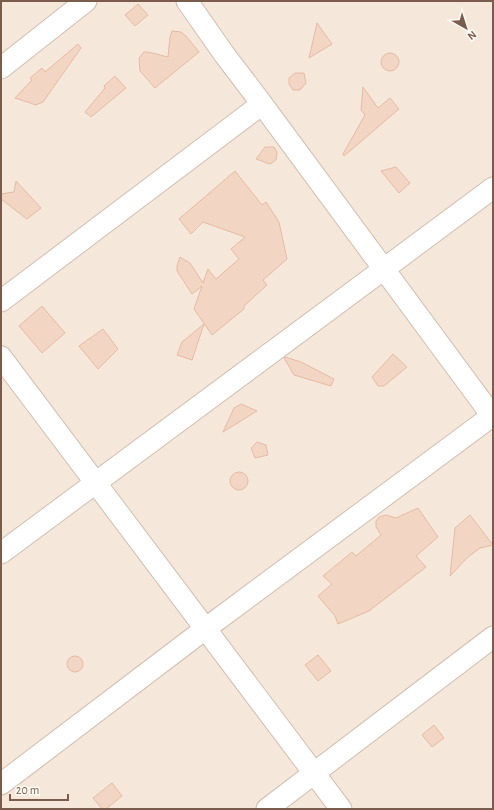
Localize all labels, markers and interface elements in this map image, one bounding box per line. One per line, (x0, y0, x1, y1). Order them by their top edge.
north arrow (446, 8, 486, 48)
text: N (466, 29, 478, 42)
scale bar (10, 776, 68, 802)
text: 20 m (16, 784, 39, 796)

